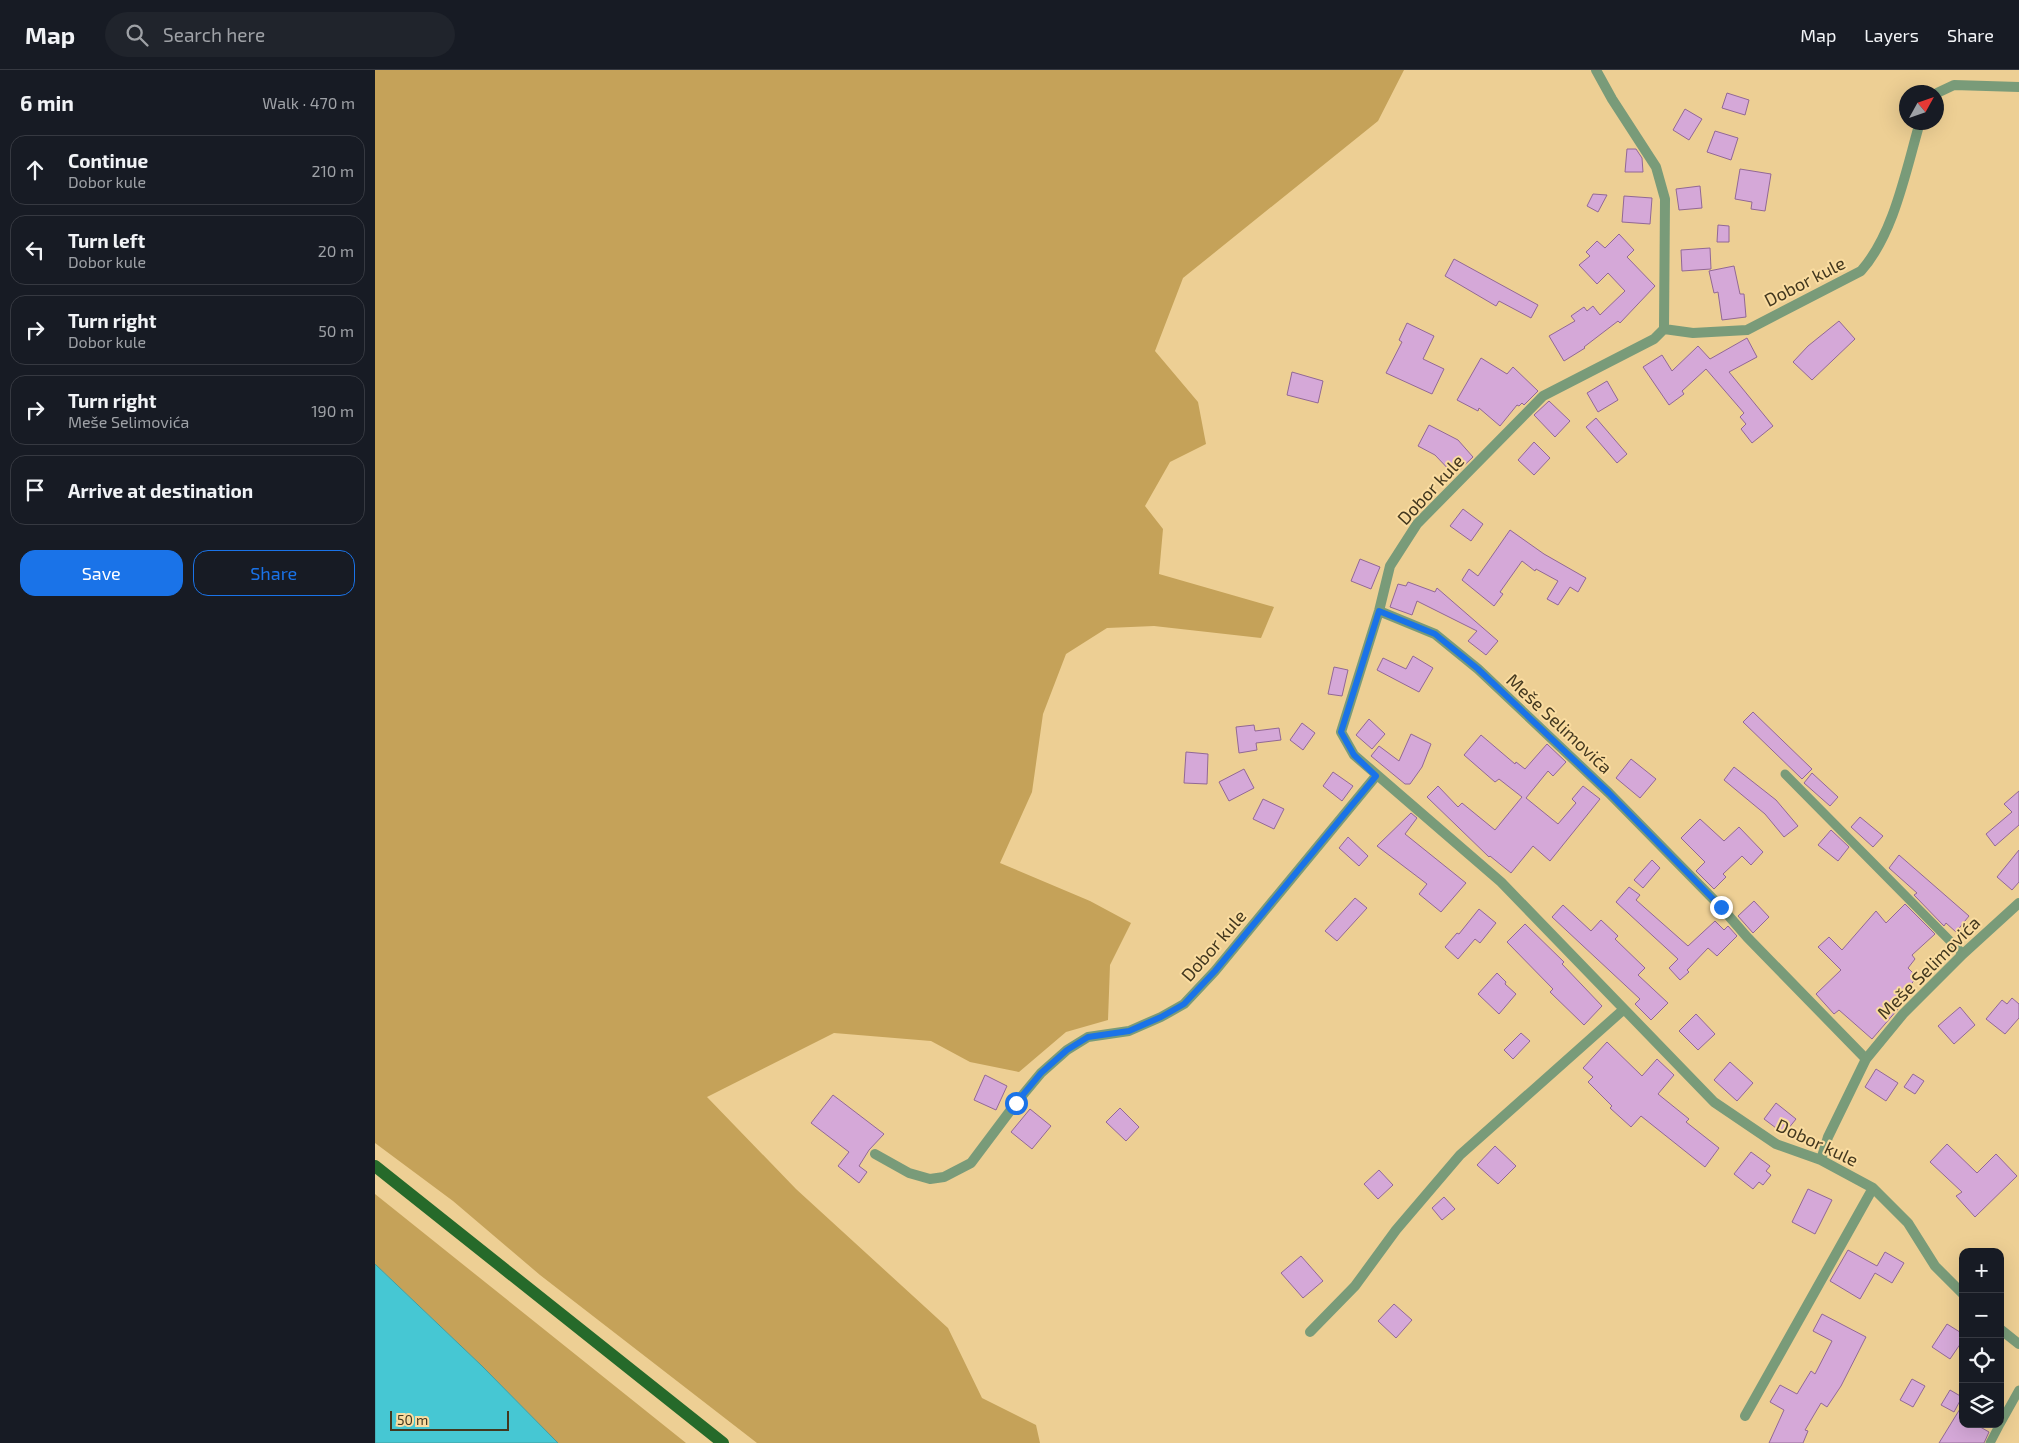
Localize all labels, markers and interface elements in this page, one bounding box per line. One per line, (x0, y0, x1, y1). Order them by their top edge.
search box (105, 12, 455, 57)
text: Map (25, 20, 75, 49)
icon: search (123, 21, 151, 49)
text: Search here (163, 23, 265, 46)
text: Map (1800, 24, 1836, 46)
text: Layers (1864, 24, 1919, 46)
text: Share (1947, 24, 1994, 46)
north arrow (1899, 85, 1944, 130)
text: 6 min (20, 90, 74, 115)
text: Walk · 470 m (262, 93, 355, 112)
text: Continue (68, 149, 148, 172)
icon: ahead (21, 156, 49, 184)
text: 210 m (311, 161, 354, 180)
text: Dobor kule (68, 172, 146, 191)
text: Turn left (68, 229, 145, 252)
icon: left (21, 236, 49, 264)
text: 20 m (318, 241, 354, 260)
street label: Dobor kule (1760, 251, 1849, 311)
text: Dobor kule (68, 252, 146, 271)
text: Turn right (68, 309, 156, 332)
icon: right (21, 316, 49, 344)
text: 50 m (318, 321, 354, 340)
text: Dobor kule (68, 332, 146, 351)
text: Turn right (68, 389, 156, 412)
icon: right (21, 396, 49, 424)
text: 190 m (311, 401, 354, 420)
text: Meše Selimovića (68, 412, 189, 431)
street label: Dobor kule (1392, 450, 1468, 529)
icon: arrive (21, 476, 49, 504)
text: Arrive at destination (68, 479, 253, 502)
button: Save (20, 550, 183, 596)
button: Share (193, 550, 355, 596)
street label: Meše Selimovića (1502, 669, 1617, 778)
route end (1710, 896, 1733, 919)
street label: Dobor kule (1176, 905, 1250, 986)
street label: Meše Selimovića (1872, 911, 1984, 1023)
route start (1005, 1092, 1028, 1115)
street label: Dobor kule (1773, 1114, 1862, 1171)
map controls (1959, 1248, 2004, 1428)
button: + (1959, 1248, 2004, 1293)
button: − (1959, 1293, 2004, 1338)
button: locate (1959, 1338, 2004, 1383)
button: layers (1959, 1383, 2004, 1428)
scale bar (390, 1408, 509, 1431)
text: 50 m (397, 1411, 428, 1428)

